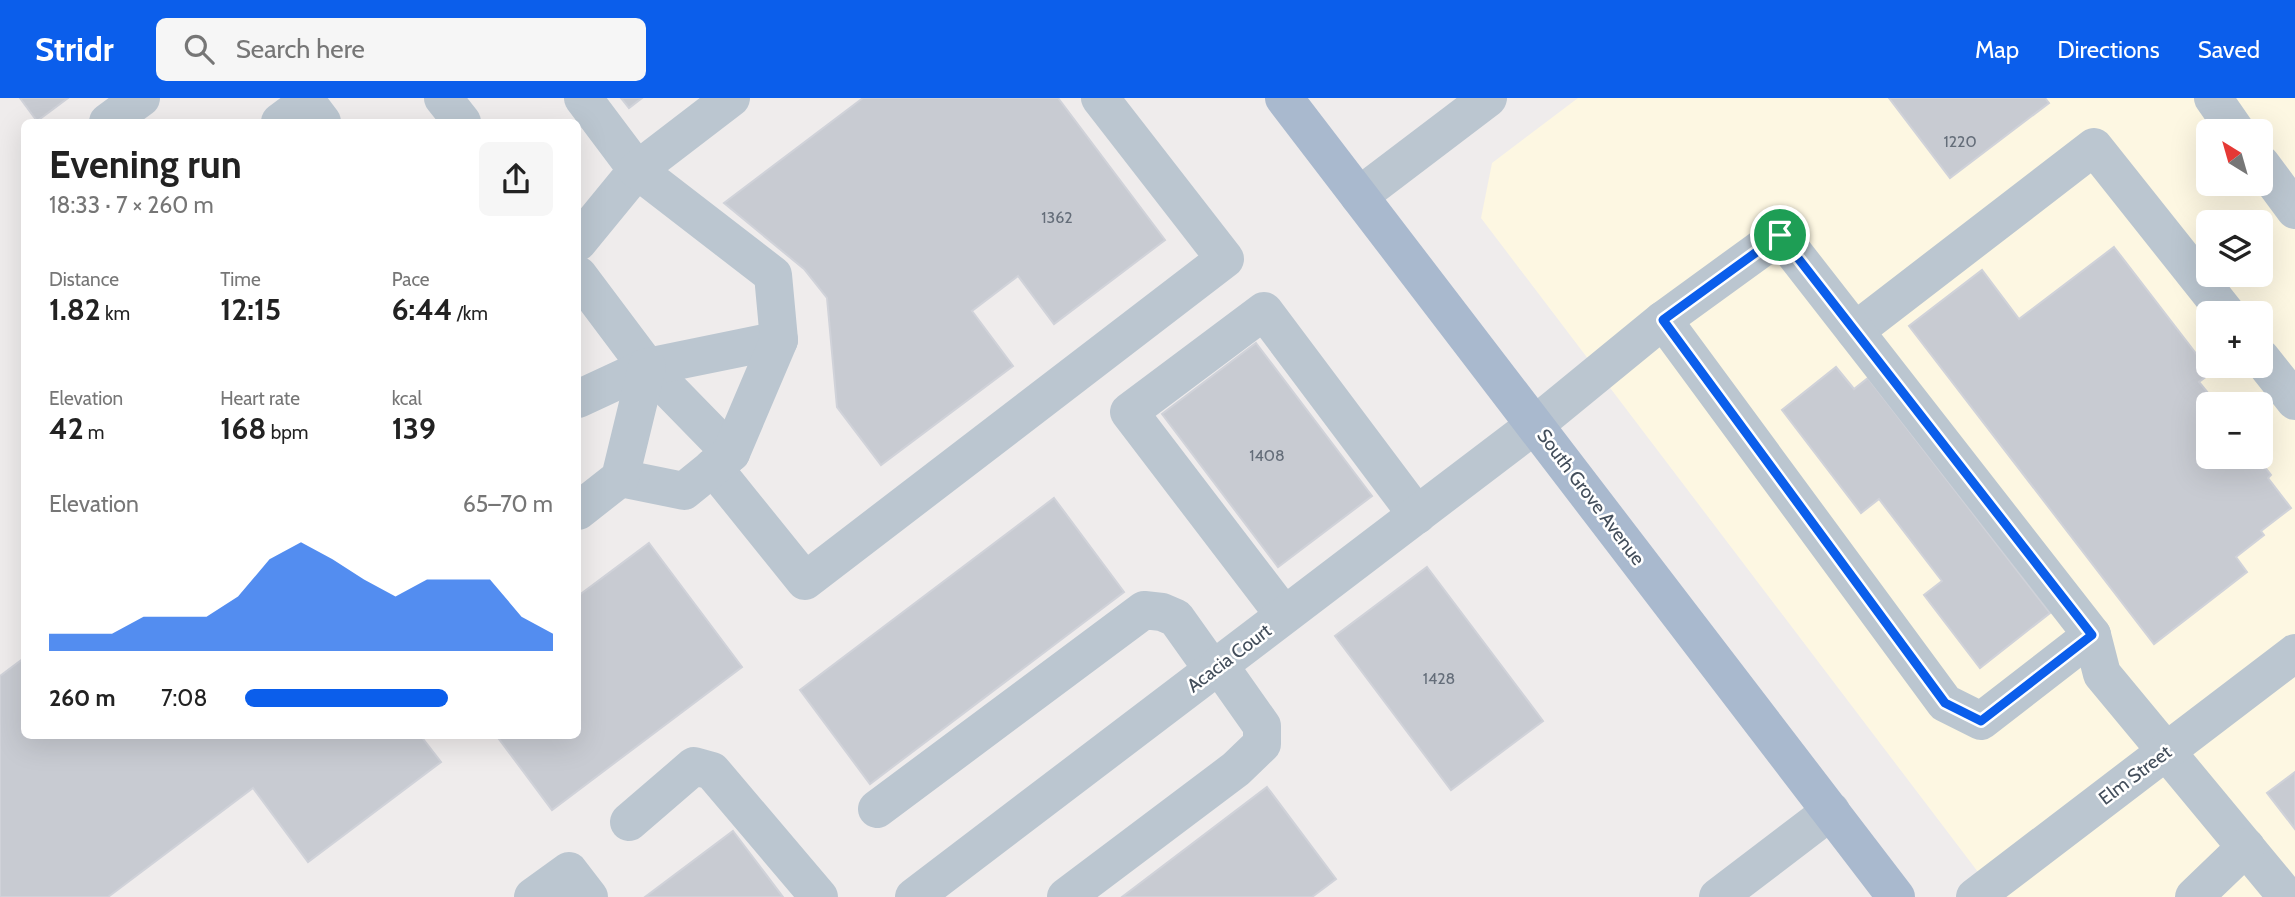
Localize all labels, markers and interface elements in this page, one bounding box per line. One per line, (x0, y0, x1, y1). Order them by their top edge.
search box (156, 18, 646, 81)
text: Stridr (35, 29, 114, 69)
icon: search (180, 30, 218, 68)
text: Search here (236, 33, 365, 65)
text: Map (1975, 35, 2019, 64)
text: Directions (2057, 35, 2160, 64)
text: Saved (2198, 35, 2260, 64)
north arrow (2196, 119, 2273, 196)
map controls (2196, 119, 2273, 469)
house number: 1220 (1943, 132, 1977, 151)
text: Evening run (49, 141, 242, 188)
button: share (479, 142, 553, 216)
text: 18:33 · 7 × 260 m (49, 191, 214, 219)
pin (1750, 205, 1810, 265)
house number: 1362 (1041, 208, 1073, 227)
button: layers (2196, 210, 2273, 287)
icon: arrive (1761, 216, 1799, 254)
text: Distance (49, 268, 119, 291)
text: Time (220, 268, 261, 291)
text: Pace (392, 268, 430, 291)
text: 1.82 (49, 291, 101, 328)
text: 12:15 (220, 291, 281, 328)
text: 6:44 (392, 291, 452, 328)
button: + (2196, 301, 2273, 378)
text: km (101, 302, 130, 325)
text: /km (452, 302, 488, 325)
text: Elevation (49, 387, 123, 410)
text: Heart rate (220, 387, 300, 410)
text: kcal (392, 387, 422, 410)
button: − (2196, 392, 2273, 469)
text: 42 (49, 410, 84, 447)
text: 168 (220, 410, 266, 447)
text: 139 (392, 410, 436, 447)
text: m (84, 421, 104, 444)
text: bpm (266, 421, 308, 444)
street label: South Grove Avenue (1532, 424, 1650, 570)
house number: 1408 (1249, 446, 1285, 465)
text: Elevation (49, 490, 139, 518)
text: 65–70 m (463, 490, 553, 518)
street label: Acacia Court (1182, 619, 1276, 697)
house number: 1428 (1423, 669, 1455, 688)
text: 260 m (49, 684, 116, 712)
text: 7:08 (161, 684, 207, 712)
street label: Elm Street (2094, 740, 2176, 810)

